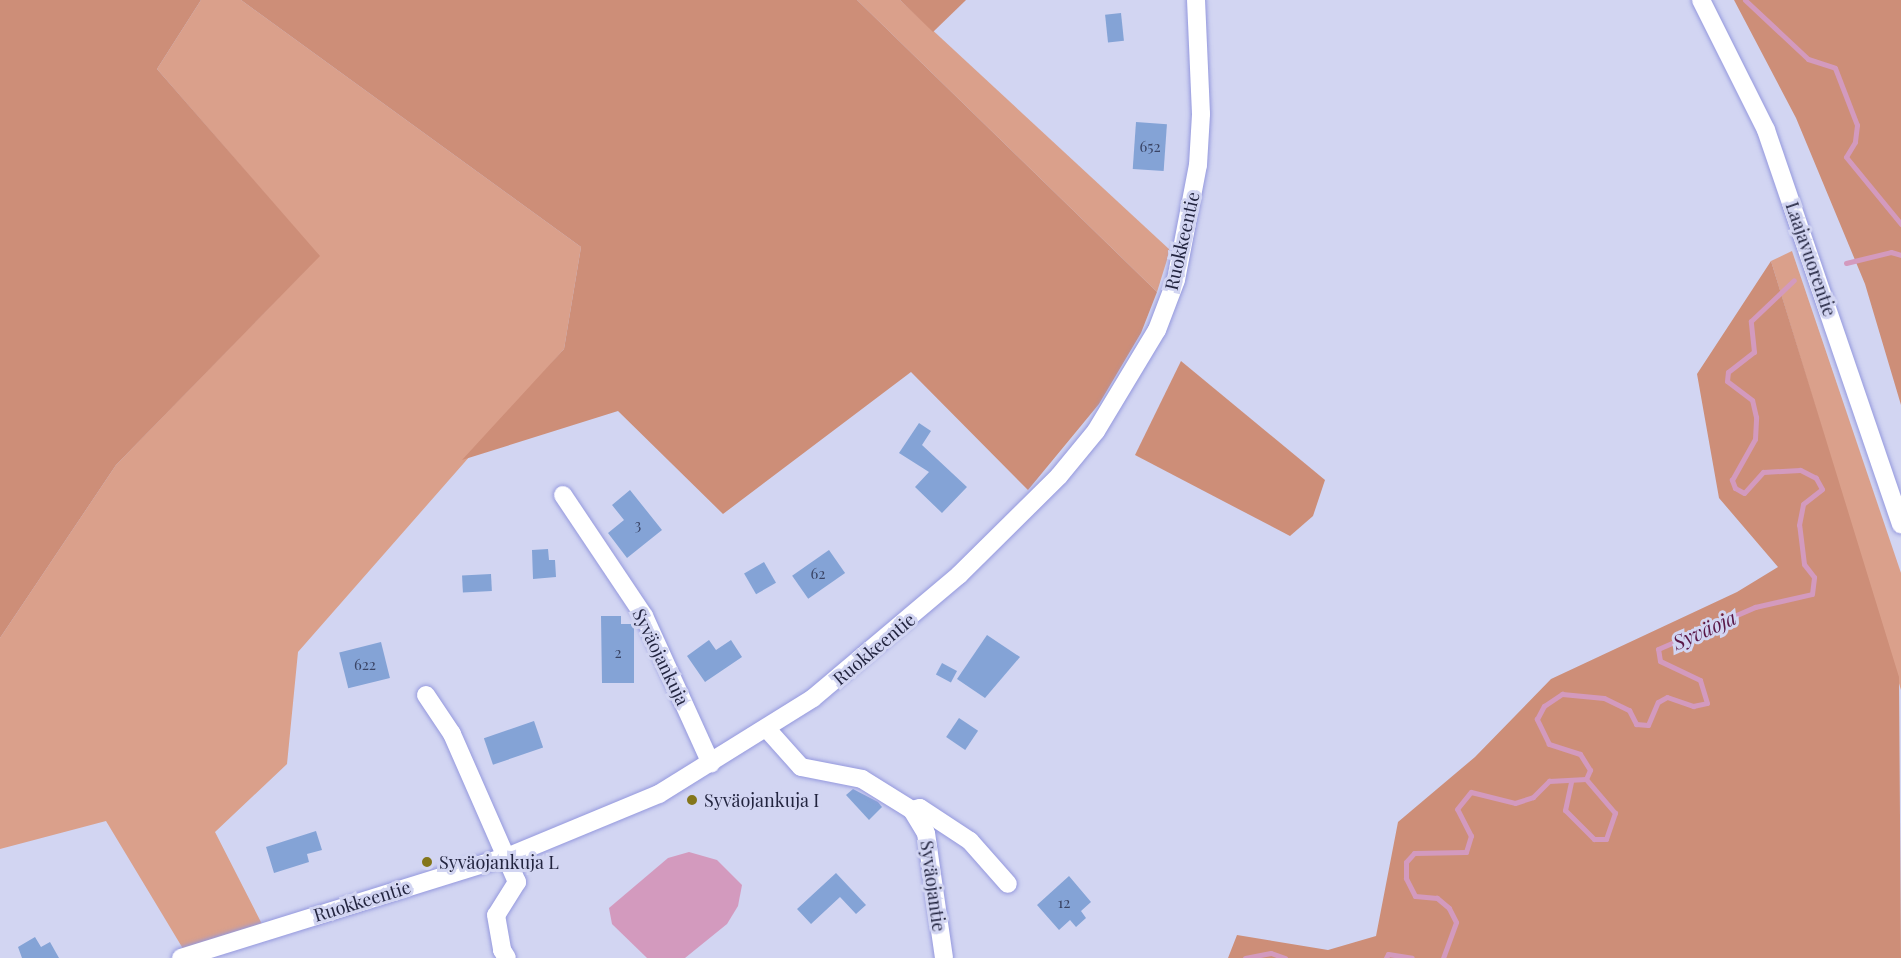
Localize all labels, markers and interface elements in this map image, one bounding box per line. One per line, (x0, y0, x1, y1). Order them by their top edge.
house number: 652 (1139, 138, 1161, 156)
street label: Ruokkeentie (1160, 190, 1204, 292)
street label: Laajavuorentie (1781, 199, 1841, 319)
house number: 3 (635, 516, 641, 534)
house number: 62 (811, 565, 825, 583)
water label: Syväoja (1668, 604, 1740, 654)
street label: Syväojankuja (628, 605, 694, 709)
street label: Ruokkeentie (829, 608, 919, 690)
house number: 2 (614, 644, 622, 662)
house number: 622 (354, 656, 376, 674)
place label: Syväojankuja I (704, 789, 820, 811)
marker: Syväojankuja I (685, 793, 699, 807)
street label: Syväojantie (916, 839, 950, 933)
place label: Syväojankuja L (439, 851, 559, 873)
marker: Syväojankuja L (420, 855, 434, 869)
street label: Ruokkeentie (311, 876, 413, 926)
house number: 12 (1058, 894, 1070, 912)

